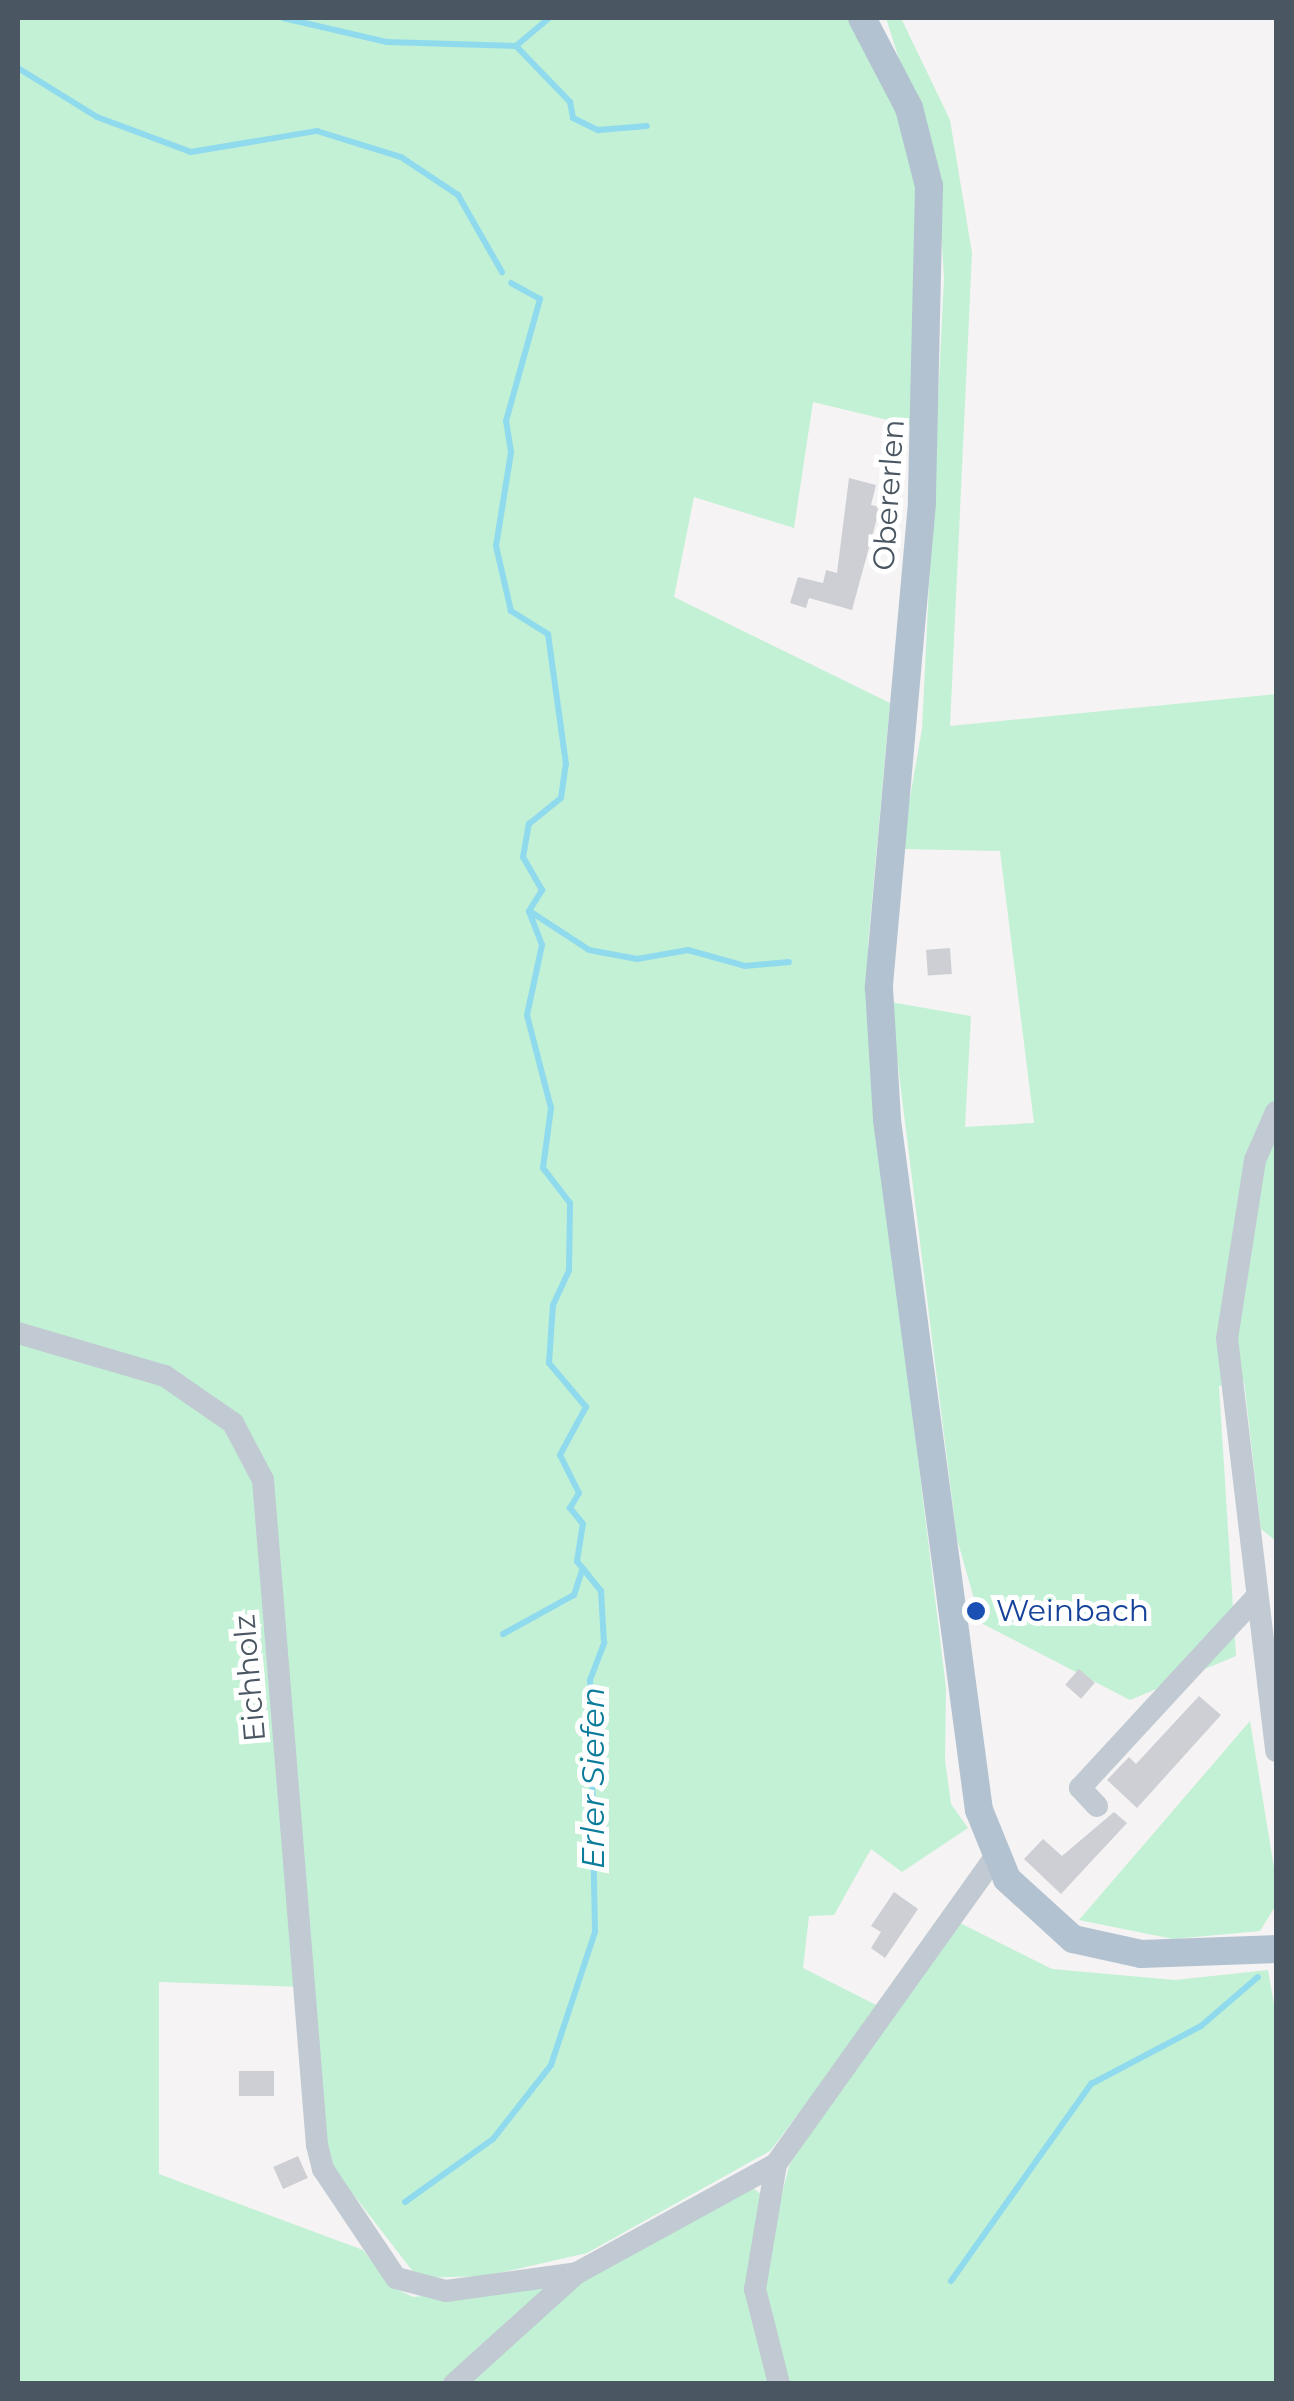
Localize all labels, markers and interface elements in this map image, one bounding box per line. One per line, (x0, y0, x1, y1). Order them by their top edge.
street label: Obererlen (866, 418, 912, 572)
place label: Weinbach (996, 1593, 1149, 1629)
marker: Weinbach (965, 1600, 987, 1622)
street label: Eichholz (227, 1613, 273, 1743)
water label: Erler Siefen (574, 1687, 612, 1869)

